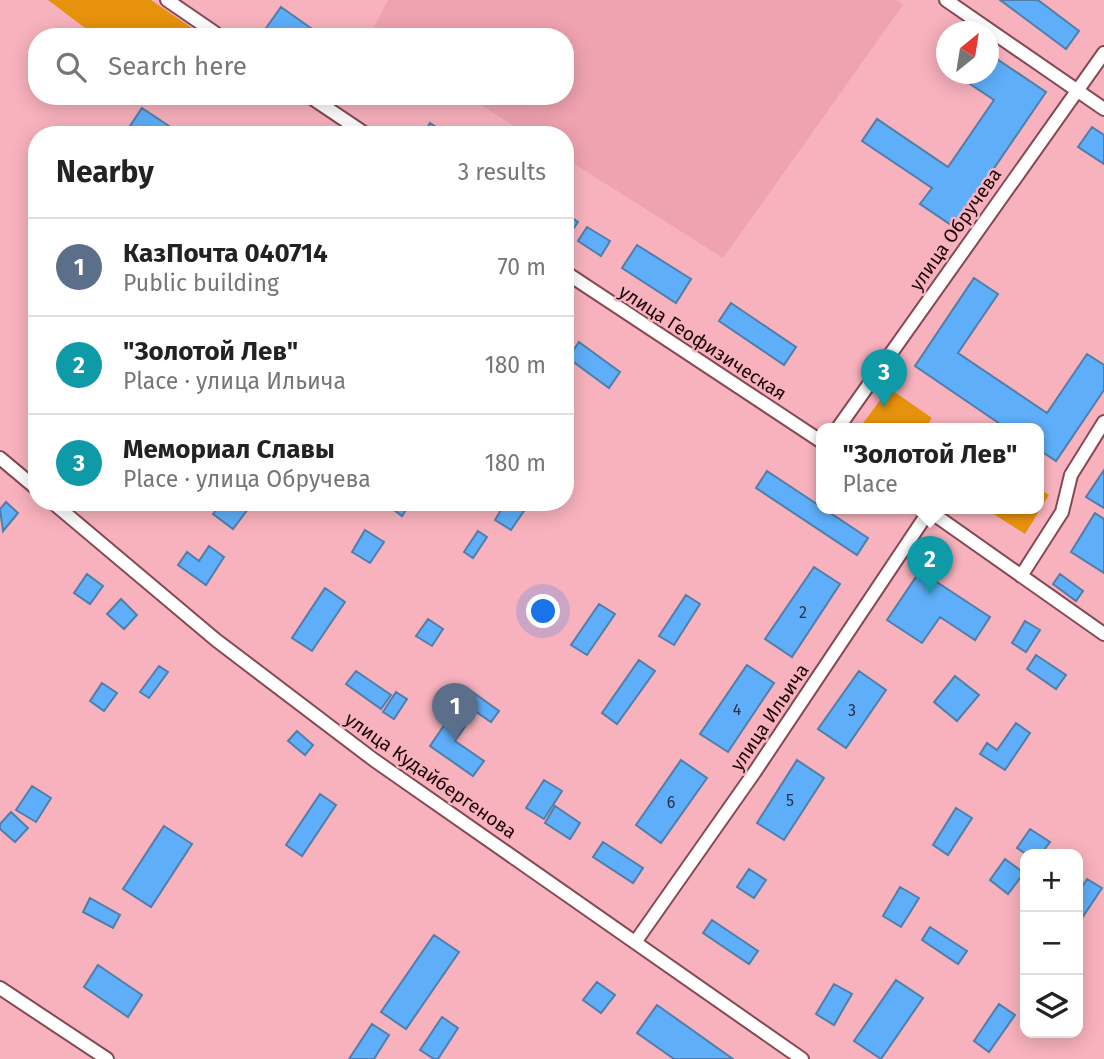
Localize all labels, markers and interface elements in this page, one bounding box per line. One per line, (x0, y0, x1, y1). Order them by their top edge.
north arrow (936, 21, 999, 84)
search box (28, 28, 574, 105)
icon: search (52, 48, 90, 86)
text: Search here (108, 51, 247, 82)
text: Nearby (56, 154, 154, 190)
text: 3 results (458, 158, 546, 186)
street label: улица Обручева (905, 164, 1006, 295)
text: КазПочта 040714 (123, 238, 328, 269)
text: 1 (74, 253, 84, 281)
text: 70 m (497, 253, 546, 281)
text: Public building (123, 269, 279, 297)
street label: улица Геофизическая (615, 280, 791, 405)
text: "Золотой Лев" (123, 336, 298, 367)
pin: 3 (861, 349, 907, 407)
text: 2 (73, 351, 85, 379)
text: 180 m (485, 351, 546, 379)
text: Place · улица Ильича (123, 367, 346, 395)
popup (816, 423, 1044, 514)
text: Мемориал Славы (123, 434, 335, 465)
text: "Золотой Лев" (842, 439, 1018, 470)
text: 3 (73, 449, 85, 477)
text: 180 m (485, 449, 546, 477)
text: Place · улица Обручева (123, 465, 371, 493)
text: Place (842, 470, 898, 498)
pin: 2 (907, 536, 953, 594)
your location (526, 594, 560, 628)
house number: 2 (799, 603, 807, 622)
street label: улица Ильича (725, 659, 814, 775)
pin: 1 (432, 683, 478, 741)
house number: 4 (733, 700, 742, 719)
house number: 3 (848, 701, 856, 720)
street label: улица Кудайбергенова (340, 707, 521, 843)
house number: 5 (786, 791, 794, 810)
house number: 6 (667, 793, 675, 812)
map controls (1020, 849, 1083, 1038)
button: + (1020, 849, 1083, 912)
button: − (1020, 912, 1083, 975)
button: layers (1020, 975, 1083, 1038)

